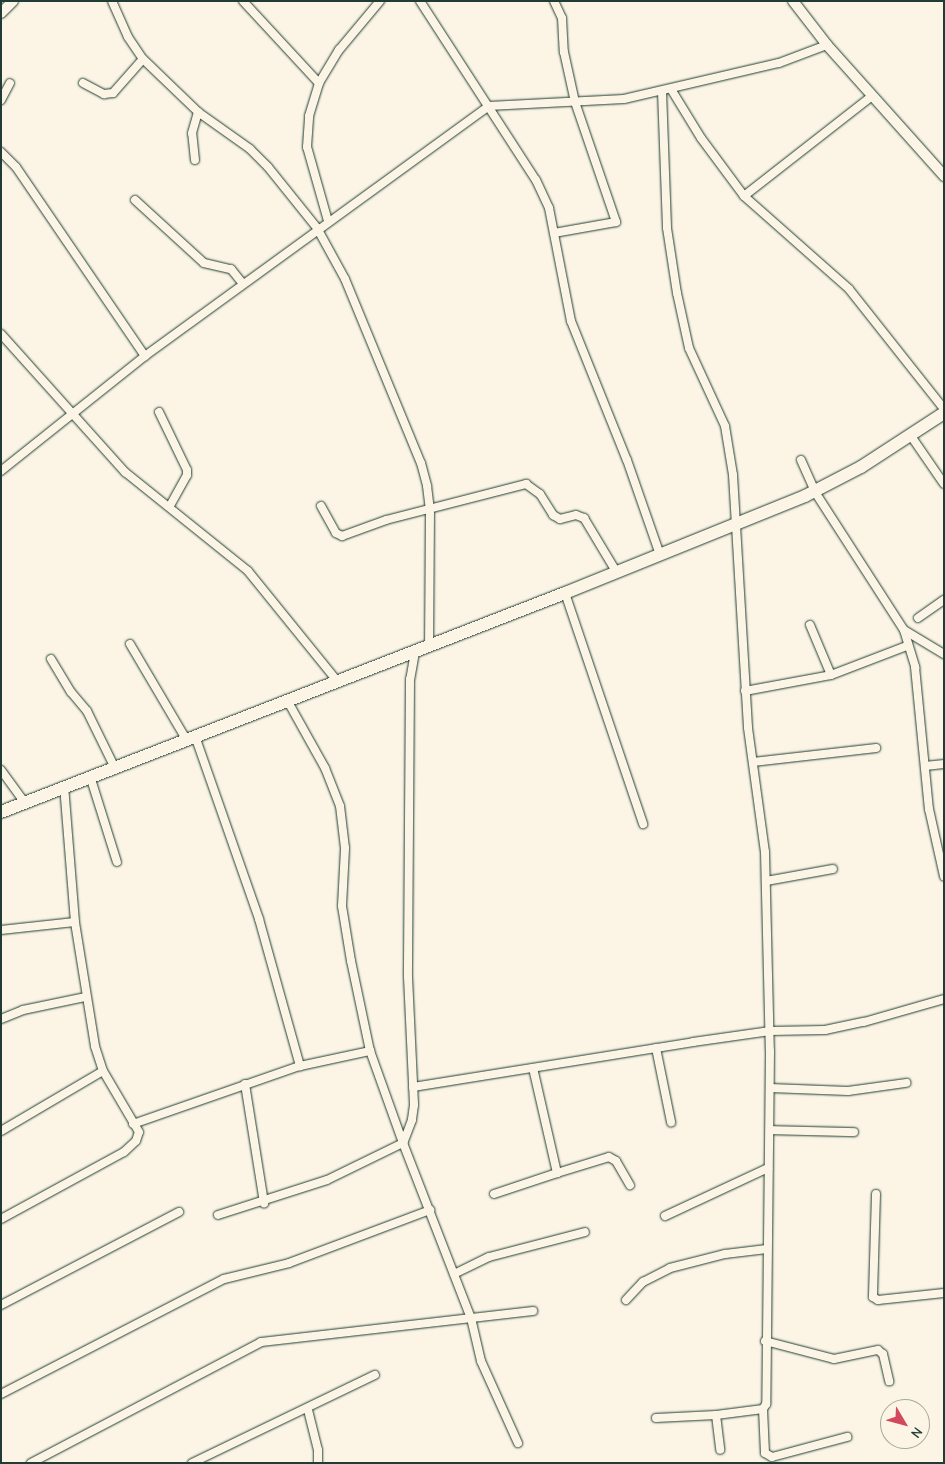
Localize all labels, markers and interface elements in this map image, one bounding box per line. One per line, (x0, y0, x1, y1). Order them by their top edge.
north arrow (880, 1399, 930, 1449)
text: N (907, 1424, 926, 1441)

